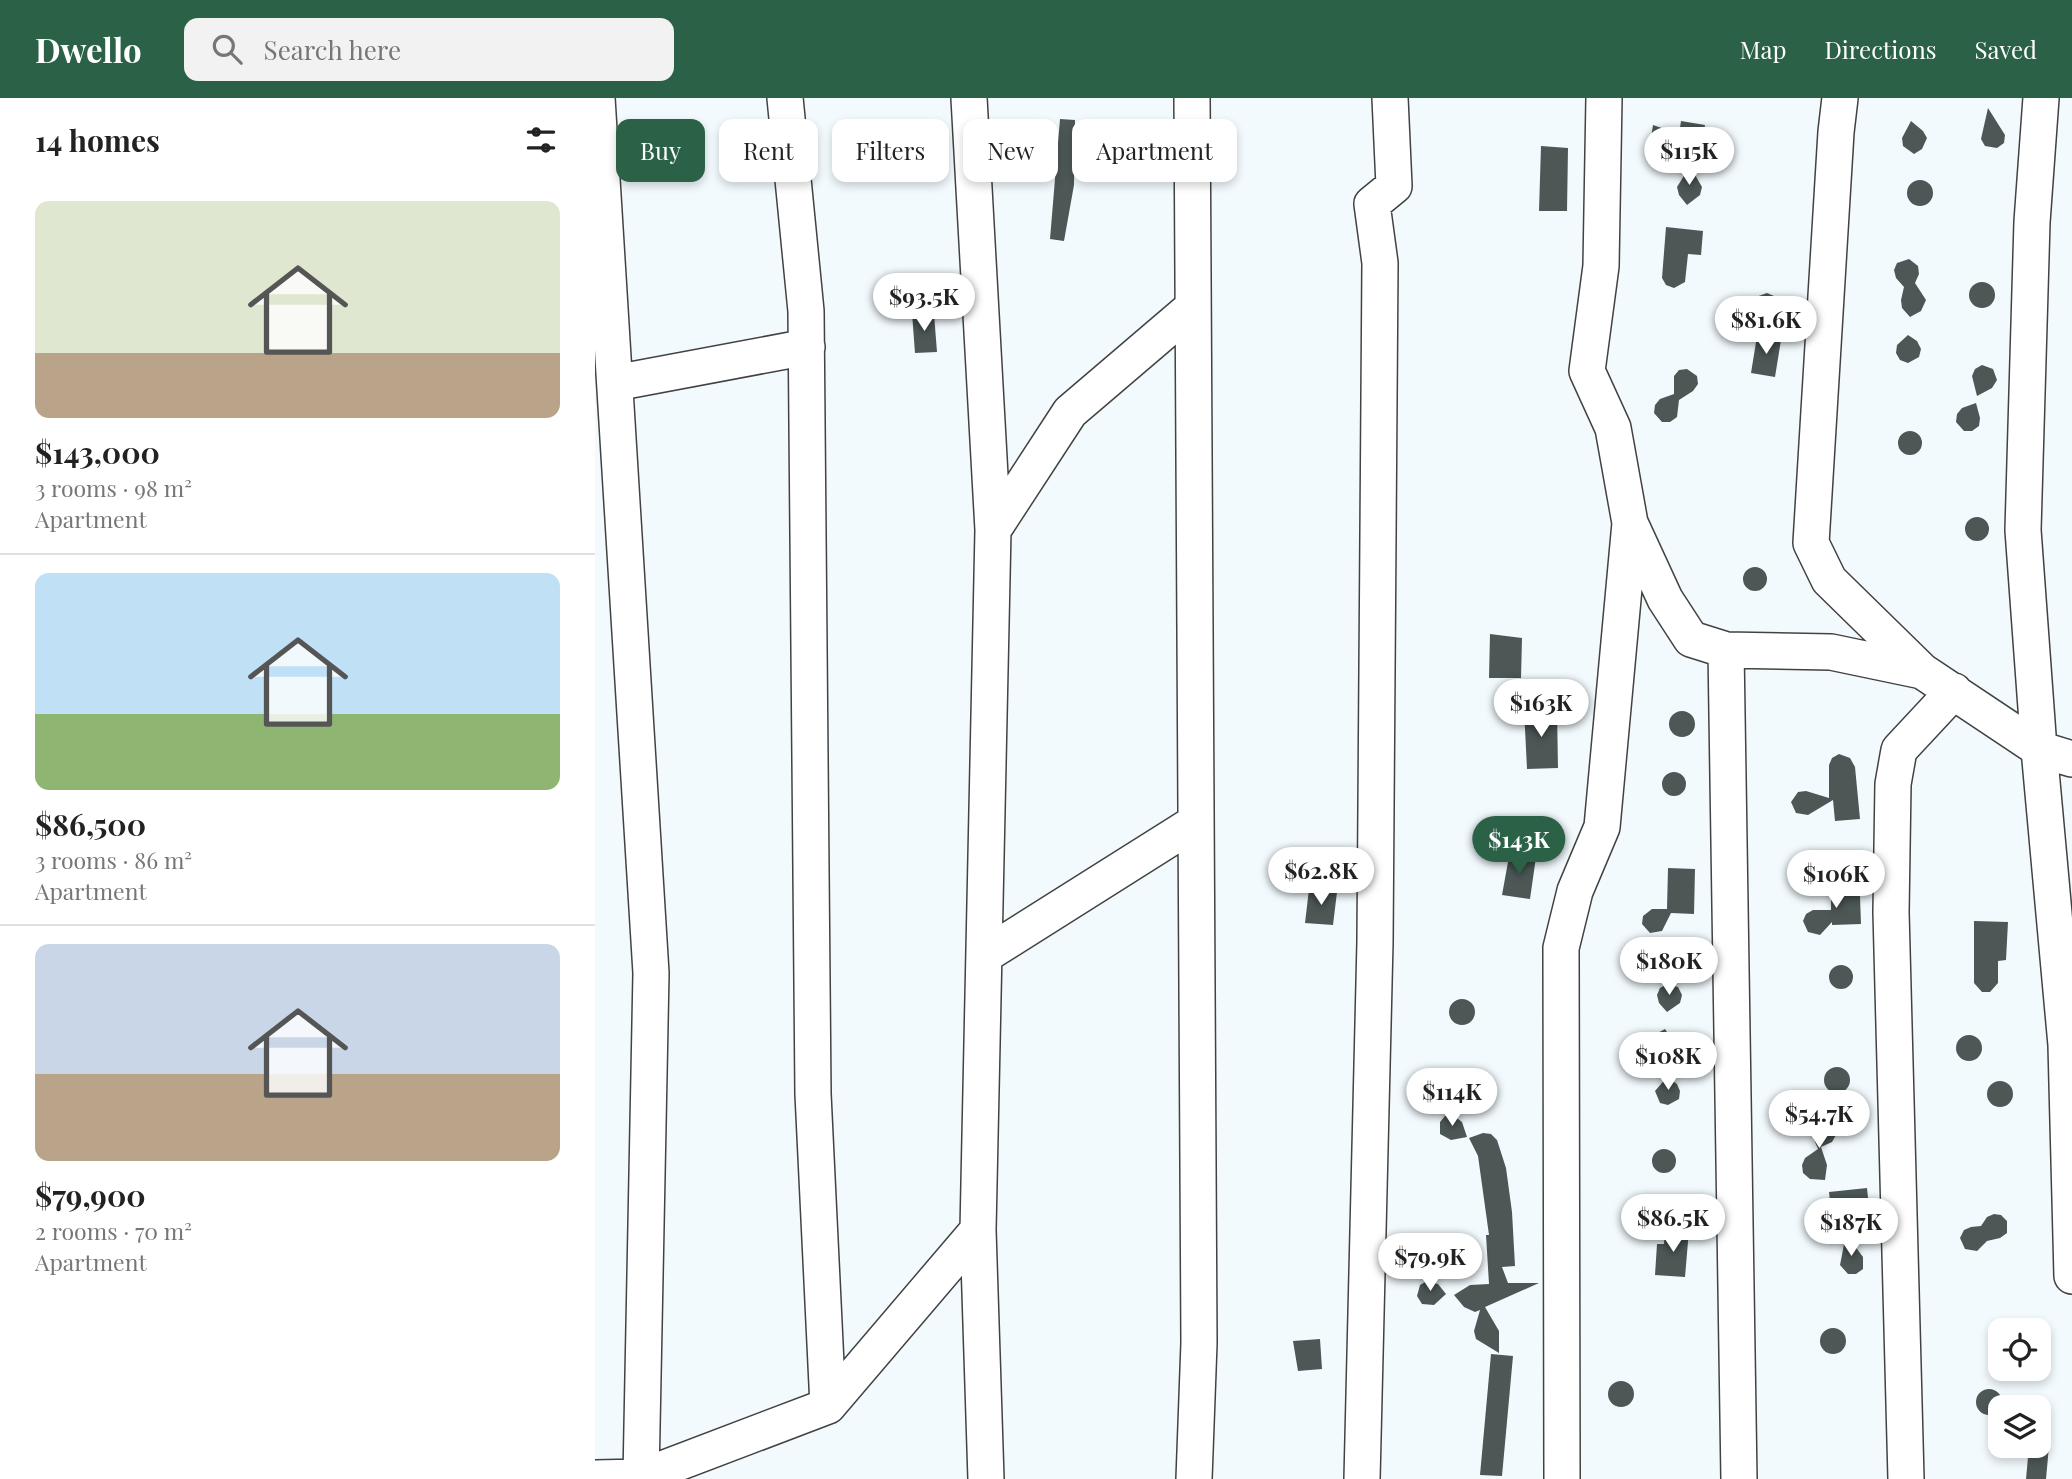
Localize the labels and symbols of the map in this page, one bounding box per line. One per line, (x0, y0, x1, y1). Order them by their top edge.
pin: $115K (1640, 127, 1738, 187)
pin: $93.5K (867, 274, 981, 333)
pin: $81.6K (1709, 296, 1823, 356)
pin: $163K (1492, 680, 1590, 739)
pin: $143K (1470, 816, 1568, 876)
pin: $62.8K (1264, 848, 1378, 907)
pin: $106K (1787, 850, 1885, 910)
pin: $180K (1620, 937, 1718, 997)
pin: $108K (1619, 1032, 1717, 1092)
pin: $114K (1403, 1068, 1501, 1128)
pin: $54.7K (1762, 1090, 1876, 1150)
pin: $86.5K (1616, 1194, 1730, 1254)
pin: $187K (1802, 1198, 1900, 1258)
pin: $79.9K (1373, 1234, 1487, 1293)

